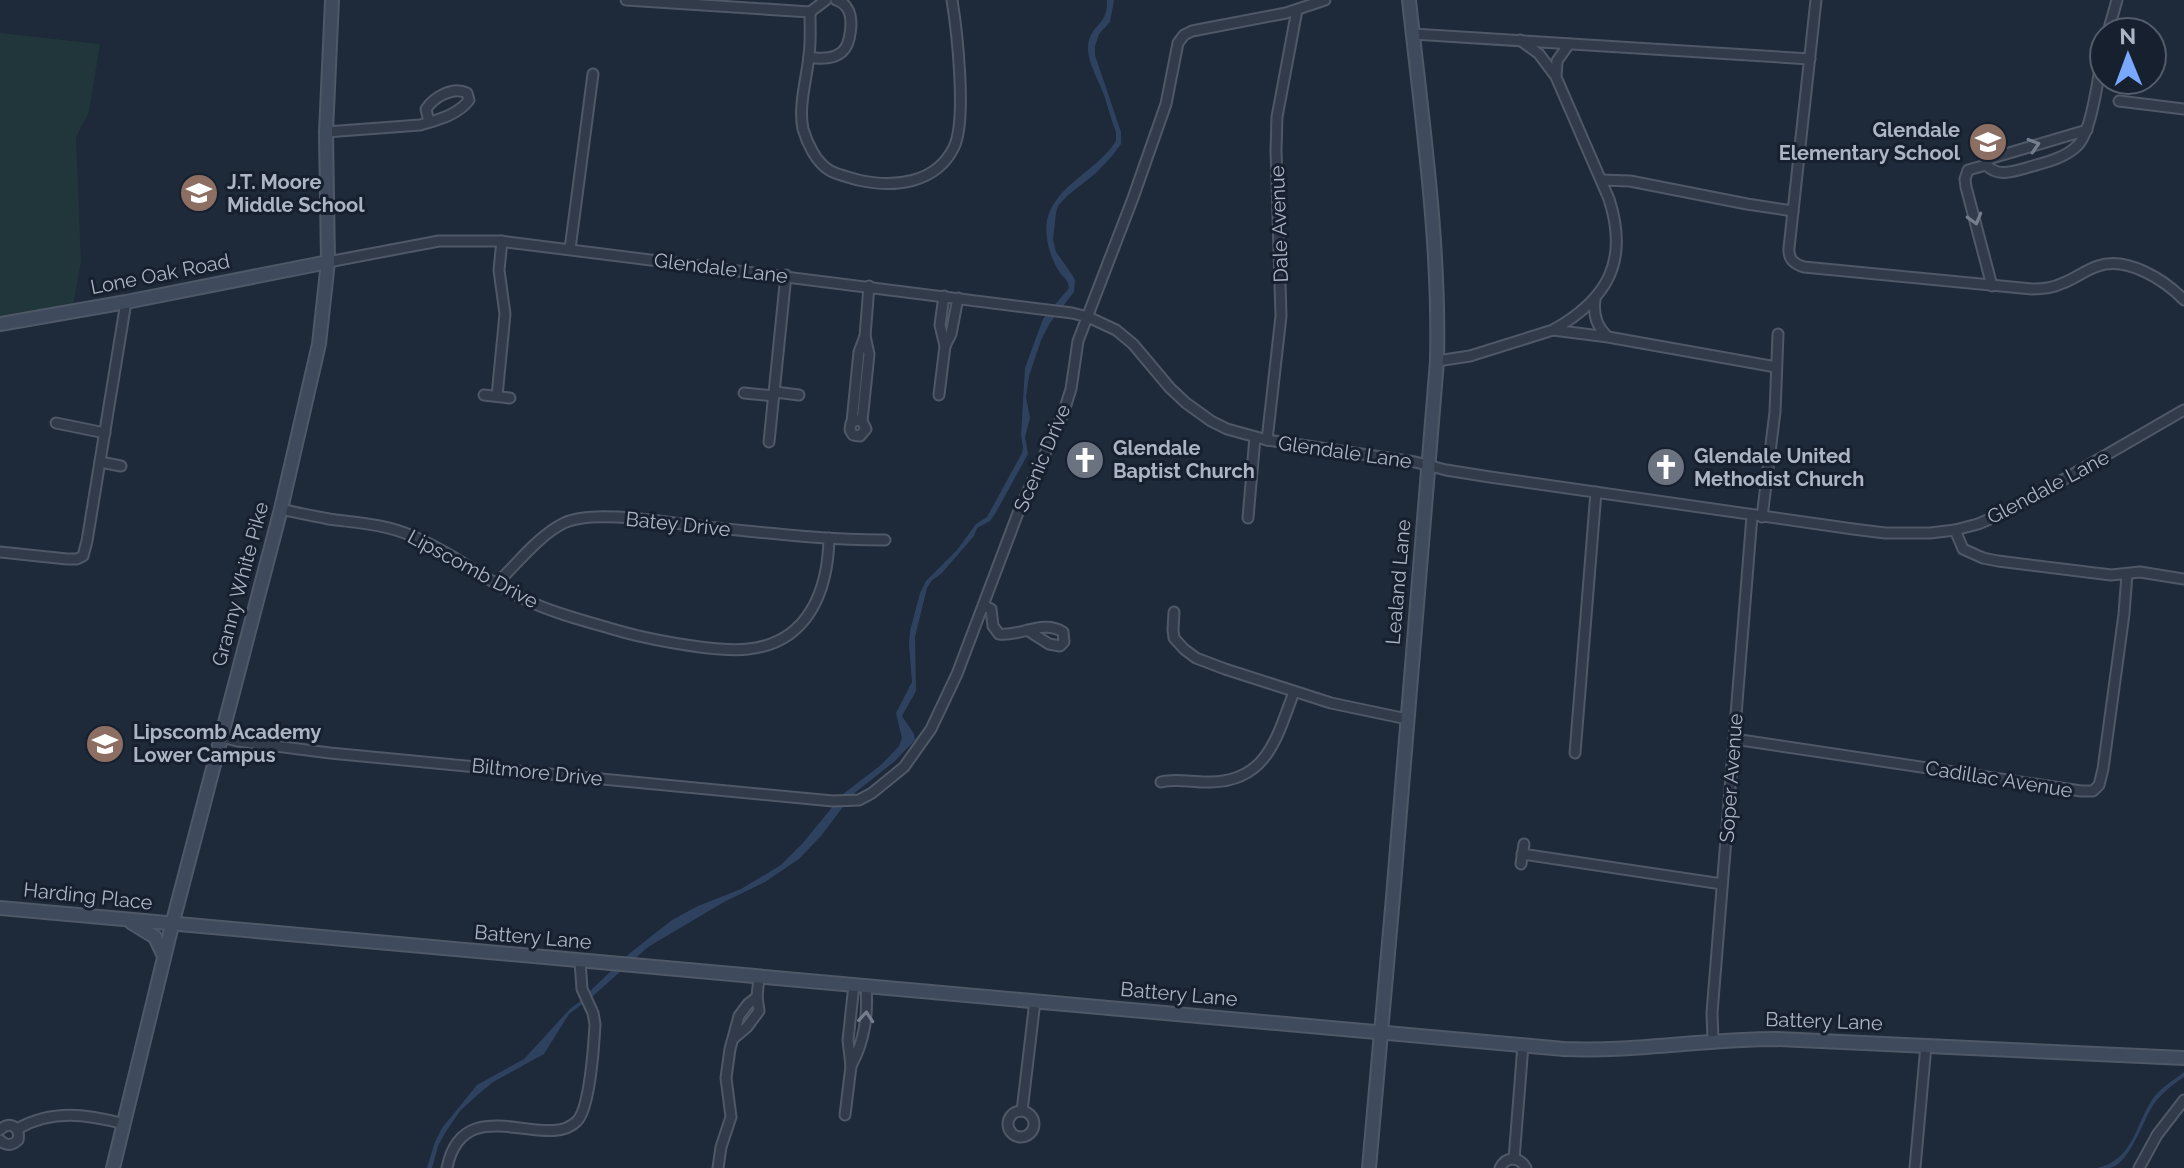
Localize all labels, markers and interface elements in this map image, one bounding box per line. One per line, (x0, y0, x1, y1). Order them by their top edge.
north arrow (2088, 16, 2168, 96)
text: N (2119, 23, 2136, 49)
place label: Glendale Elementary School (1779, 118, 1961, 165)
school or university icon: Glendale Elementary School (1967, 121, 2009, 163)
one-way arrow (2027, 138, 2041, 154)
street label: Dale Avenue (1265, 165, 1293, 283)
place label: J.T. Moore Middle School (227, 170, 365, 217)
school or university icon: J.T. Moore Middle School (178, 172, 220, 214)
one-way arrow (1966, 211, 1982, 225)
street label: Glendale Lane (653, 248, 790, 288)
street label: Lone Oak Road (88, 249, 232, 299)
street label: Scenic Drive (1009, 400, 1076, 515)
street label: Glendale Lane (1277, 431, 1414, 473)
place label: Glendale Baptist Church (1113, 436, 1255, 483)
church icon: Glendale Baptist Church (1064, 439, 1106, 481)
place label: Glendale United Methodist Church (1694, 444, 1864, 491)
street label: Glendale Lane (1983, 445, 2113, 529)
church icon: Glendale United Methodist Church (1645, 446, 1687, 488)
street label: Granny White Pike (207, 499, 274, 669)
street label: Batey Drive (624, 507, 732, 541)
street label: Lealand Lane (1381, 518, 1415, 646)
street label: Lipscomb Drive (404, 525, 543, 614)
street label: Soper Avenue (1715, 712, 1747, 843)
place label: Lipscomb Academy Lower Campus (133, 720, 321, 767)
school or university icon: Lipscomb Academy Lower Campus (84, 723, 126, 765)
street label: Biltmore Drive (470, 753, 604, 791)
street label: Cadillac Avenue (1924, 756, 2075, 803)
street label: Harding Place (22, 877, 154, 915)
street label: Battery Lane (473, 920, 593, 954)
street label: Battery Lane (1119, 977, 1239, 1011)
street label: Battery Lane (1765, 1007, 1883, 1035)
one-way arrow (857, 1010, 874, 1023)

